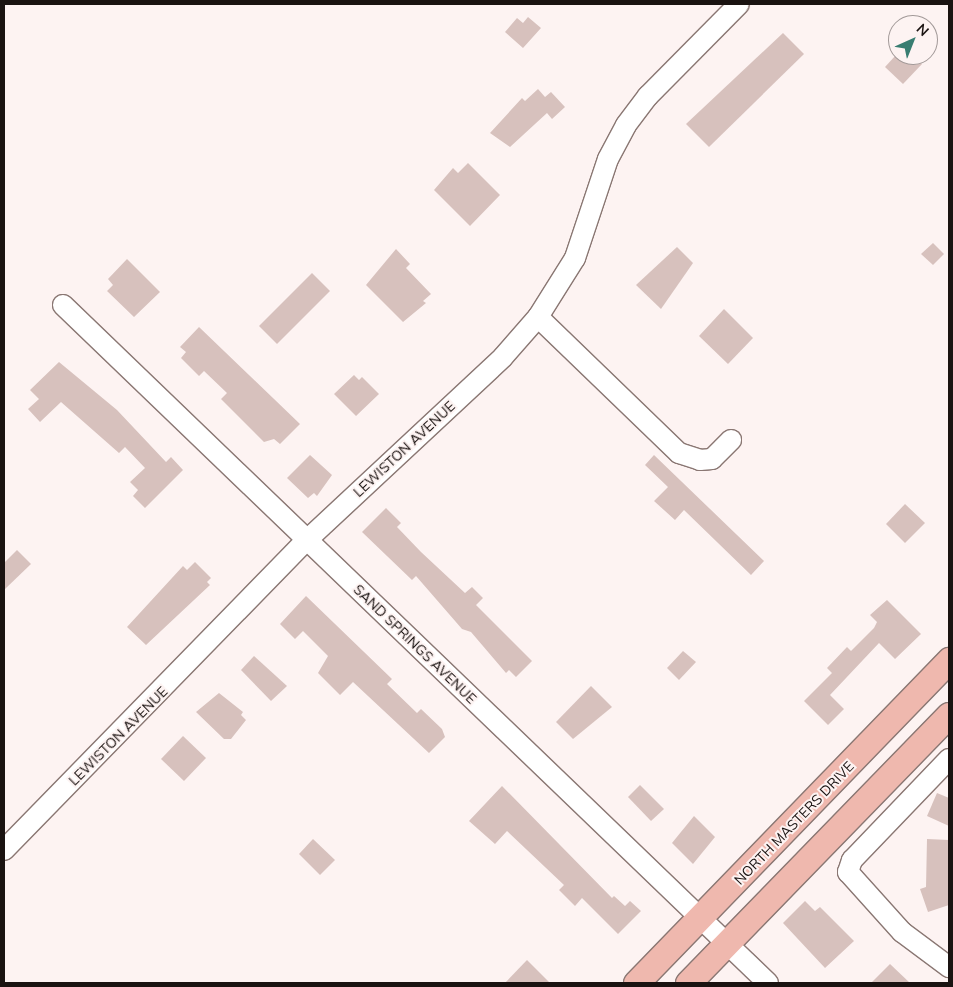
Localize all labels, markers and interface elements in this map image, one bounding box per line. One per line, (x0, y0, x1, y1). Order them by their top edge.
north arrow (888, 15, 938, 65)
text: N (913, 20, 933, 40)
street label: LEWISTON AVENUE (350, 398, 458, 500)
street label: SAND SPRINGS AVENUE (350, 581, 480, 707)
street label: LEWISTON AVENUE (65, 683, 171, 789)
street label: NORTH MASTERS DRIVE (731, 758, 857, 888)

